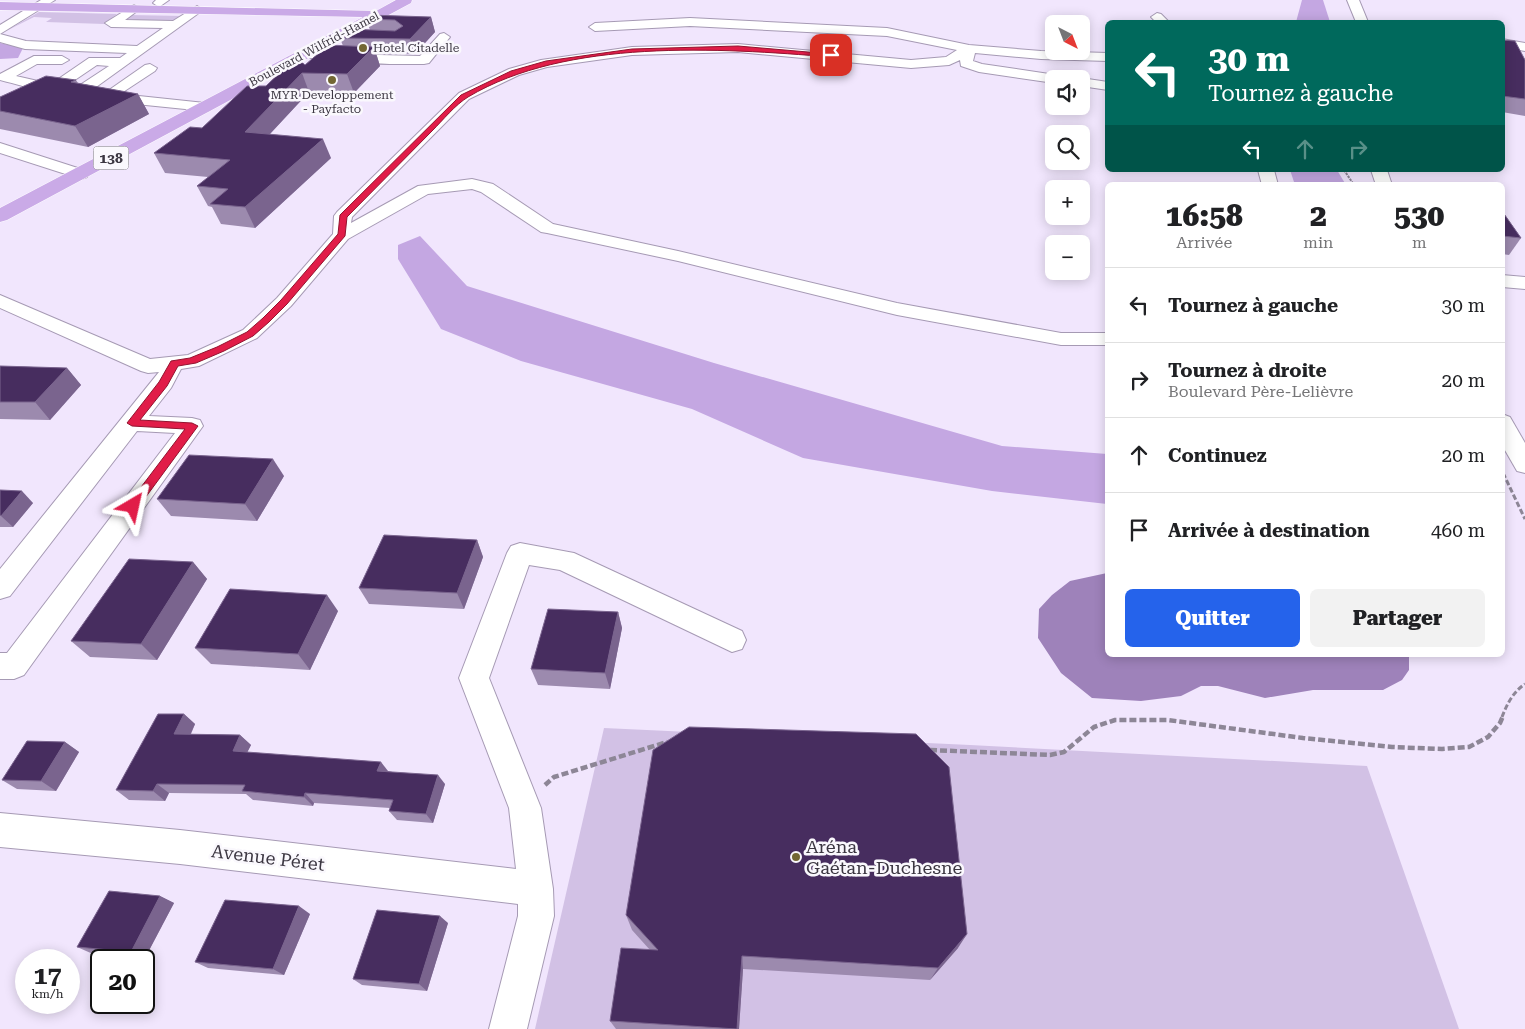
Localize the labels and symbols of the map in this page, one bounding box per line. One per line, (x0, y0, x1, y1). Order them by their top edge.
street label: Boulevard Wilfrid-Hamel (246, 9, 382, 89)
north arrow (1045, 15, 1090, 60)
pin (810, 34, 852, 76)
place label: Hotel Citadelle (373, 41, 460, 55)
marker: Hotel Citadelle (357, 42, 369, 54)
marker: MYR Developpement - Payfacto (326, 74, 338, 86)
place label: MYR Developpement - Payfacto (270, 88, 394, 116)
road number: 138 (94, 146, 128, 170)
position arrow (106, 479, 158, 531)
place label: Aréna Gaétan-Duchesne (806, 836, 963, 878)
street label: Avenue Péret (210, 840, 326, 875)
marker: Aréna Gaétan-Duchesne (790, 851, 802, 863)
speed limit sign: 20 (90, 949, 155, 1014)

